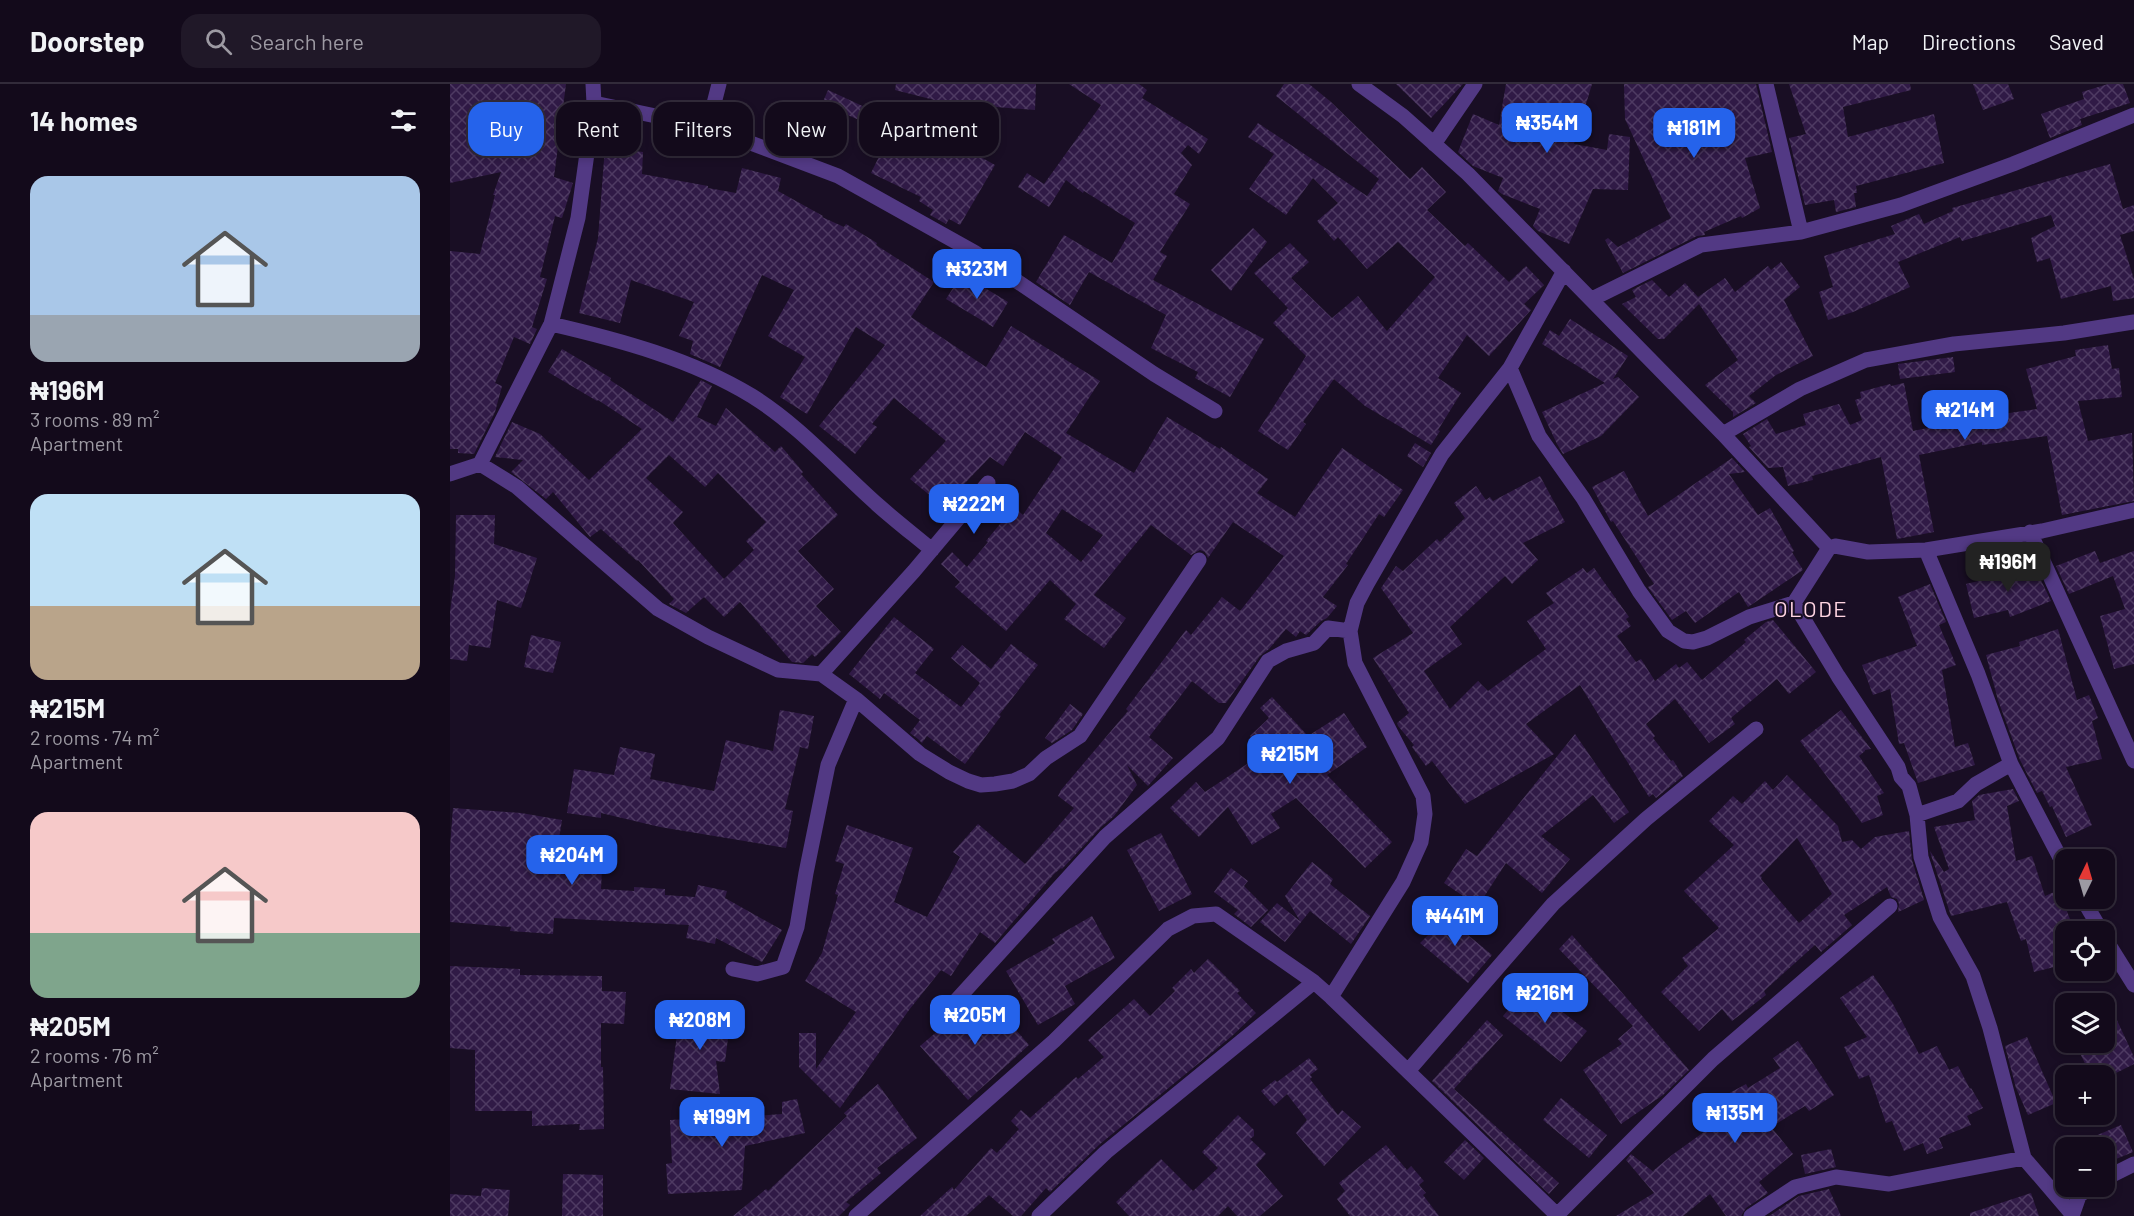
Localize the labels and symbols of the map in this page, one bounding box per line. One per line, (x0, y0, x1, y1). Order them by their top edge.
pin: ₦354M (1505, 103, 1589, 154)
pin: ₦181M (1652, 108, 1736, 159)
pin: ₦323M (935, 249, 1019, 300)
pin: ₦214M (1923, 390, 2007, 441)
pin: ₦222M (932, 484, 1016, 535)
pin: ₦196M (1966, 542, 2050, 593)
district label: OLODE (1774, 595, 1848, 621)
pin: ₦215M (1248, 734, 1332, 785)
pin: ₦204M (530, 835, 614, 886)
north arrow (2055, 849, 2115, 909)
pin: ₦441M (1413, 896, 1497, 947)
pin: ₦216M (1503, 973, 1587, 1024)
pin: ₦205M (933, 995, 1017, 1046)
pin: ₦208M (658, 1000, 742, 1051)
pin: ₦135M (1693, 1093, 1777, 1144)
pin: ₦199M (680, 1097, 764, 1148)

